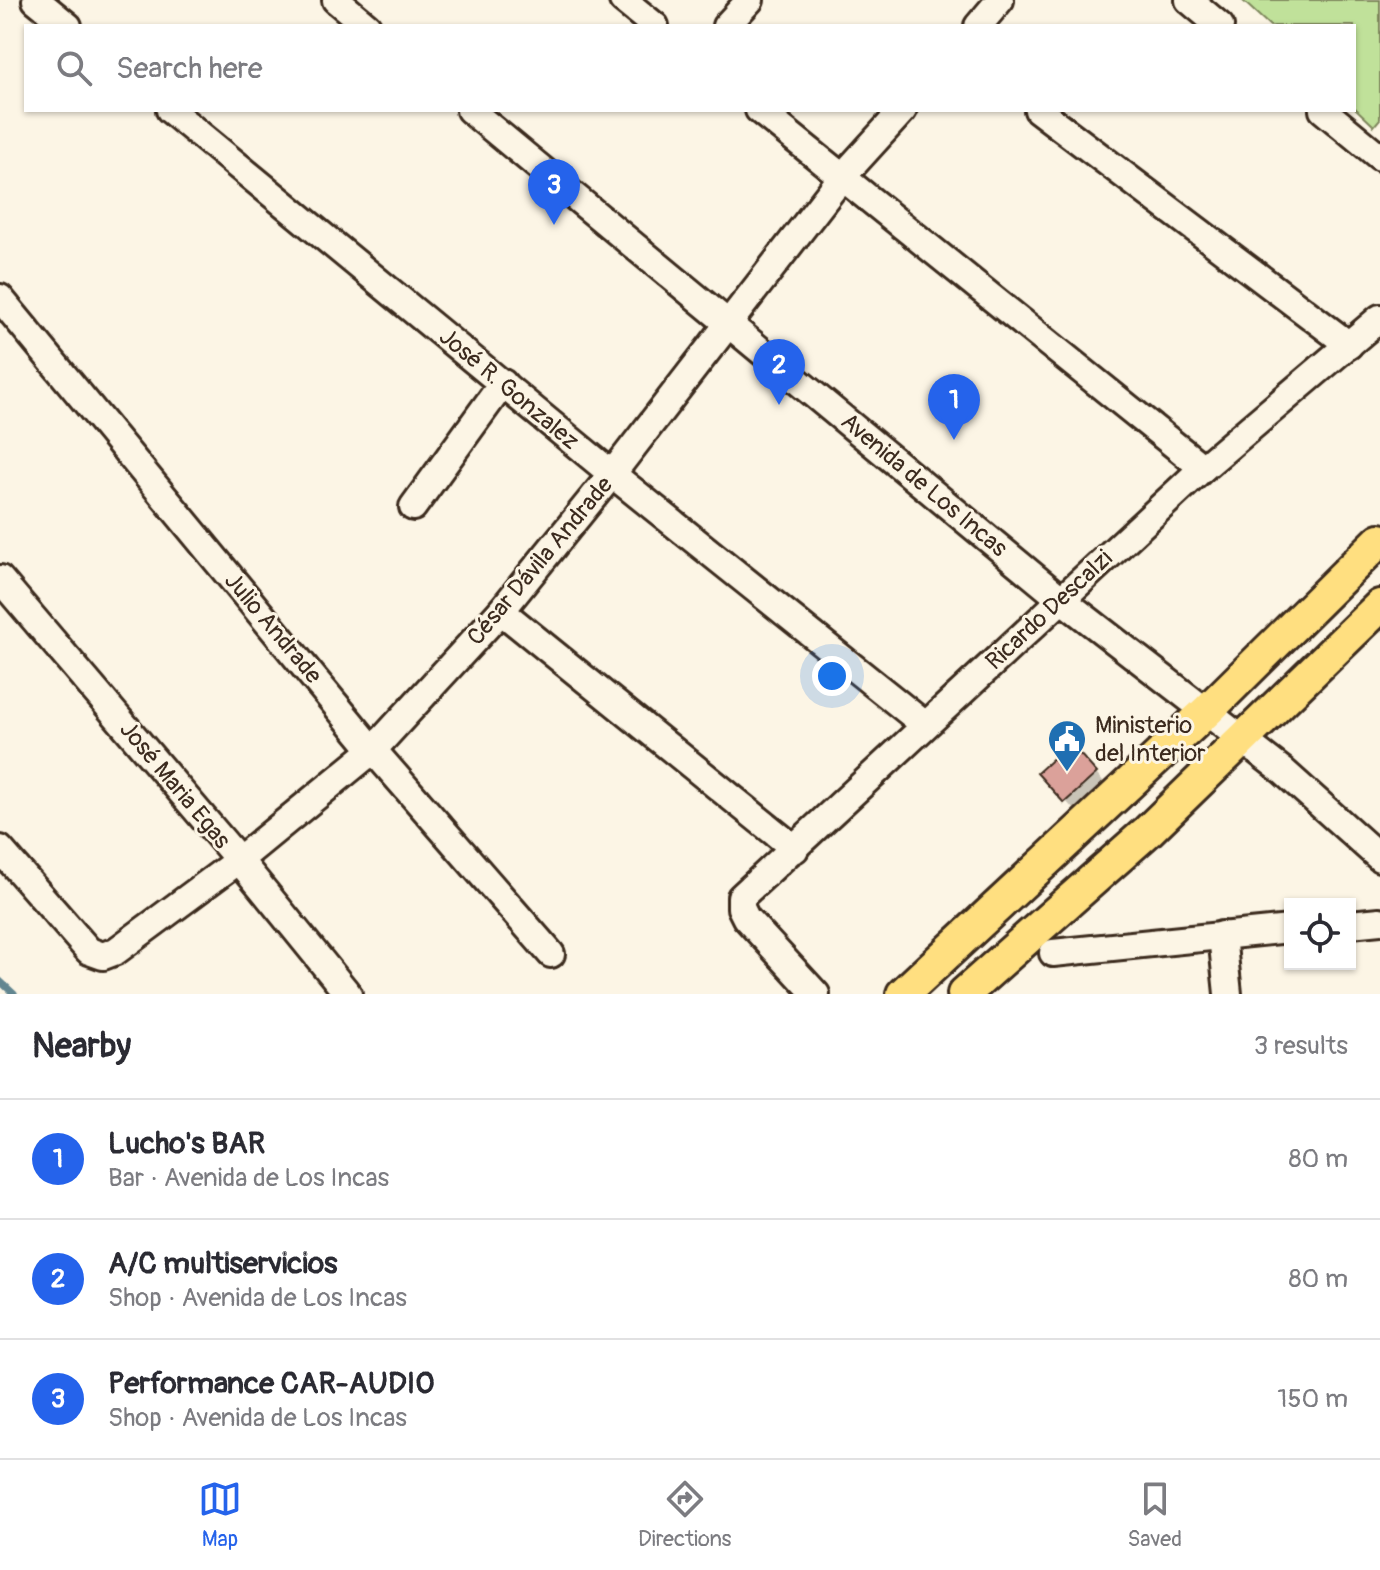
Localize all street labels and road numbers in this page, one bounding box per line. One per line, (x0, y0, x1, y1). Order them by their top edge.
street label: José R. Gonzalez (433, 322, 585, 456)
street label: Avenida de Los Incas (835, 407, 1013, 563)
street label: César Dávila Andrade (461, 471, 619, 651)
street label: Ricardo Descalzi (980, 544, 1118, 676)
street label: Julio Andrade (218, 567, 328, 690)
street label: José Maria Egas (113, 715, 237, 855)

